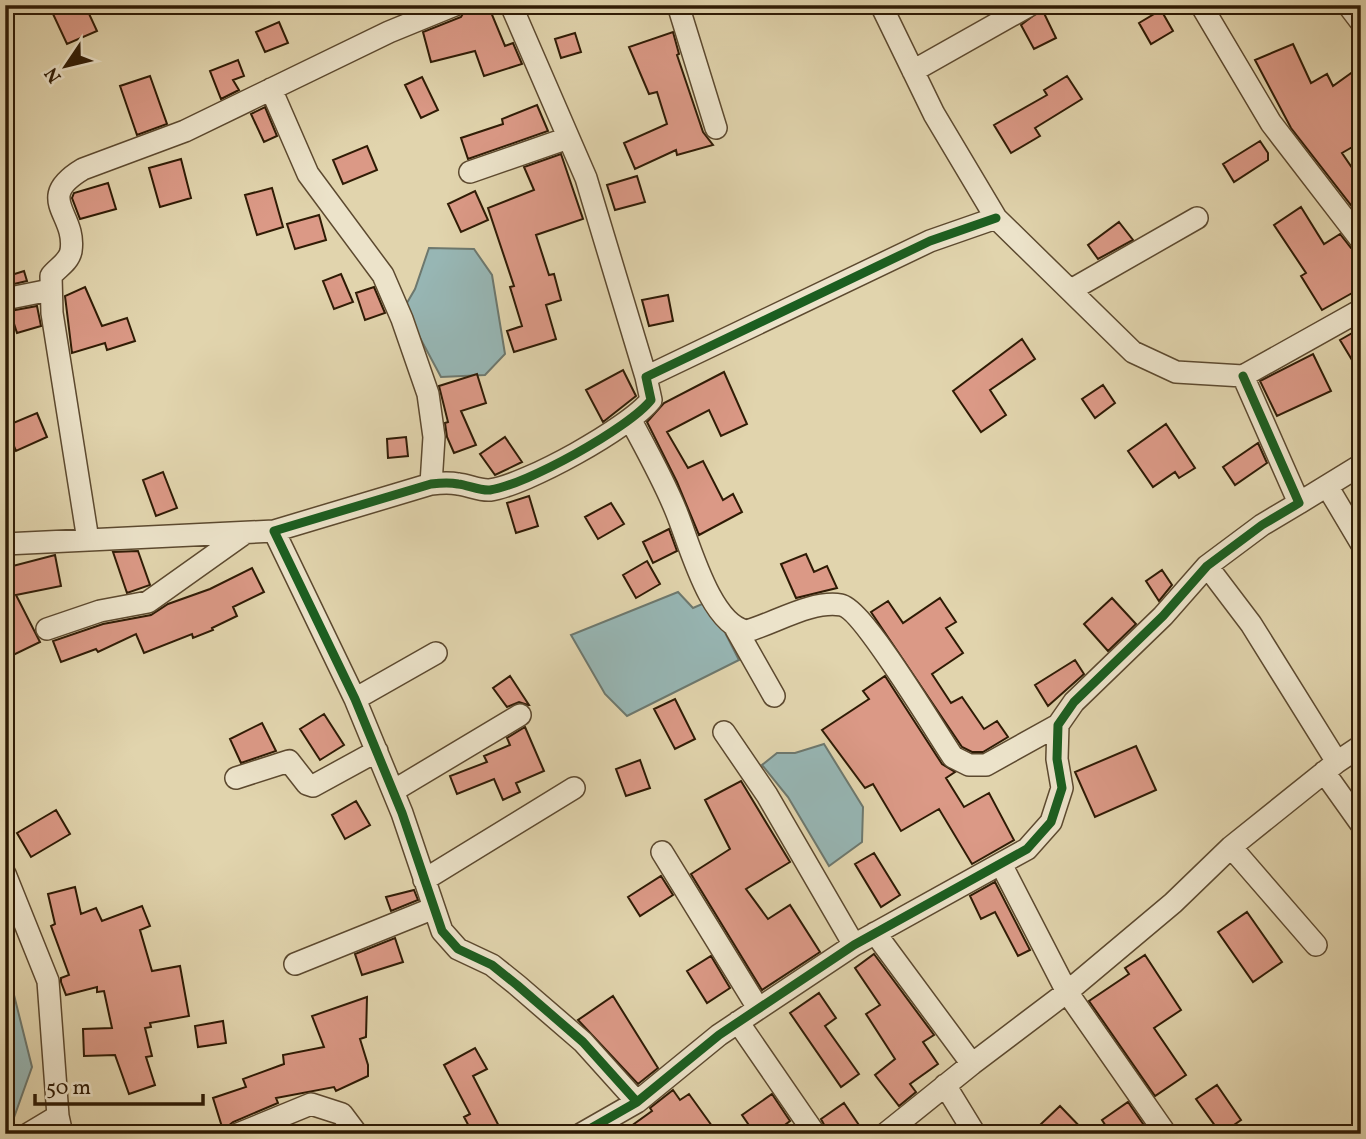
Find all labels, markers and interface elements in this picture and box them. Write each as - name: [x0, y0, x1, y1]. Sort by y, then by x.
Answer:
- north arrow: [32, 32, 102, 102]
- text: N: [39, 61, 68, 88]
- scale bar: [35, 1062, 203, 1106]
- text: 50 m: [46, 1074, 91, 1103]

